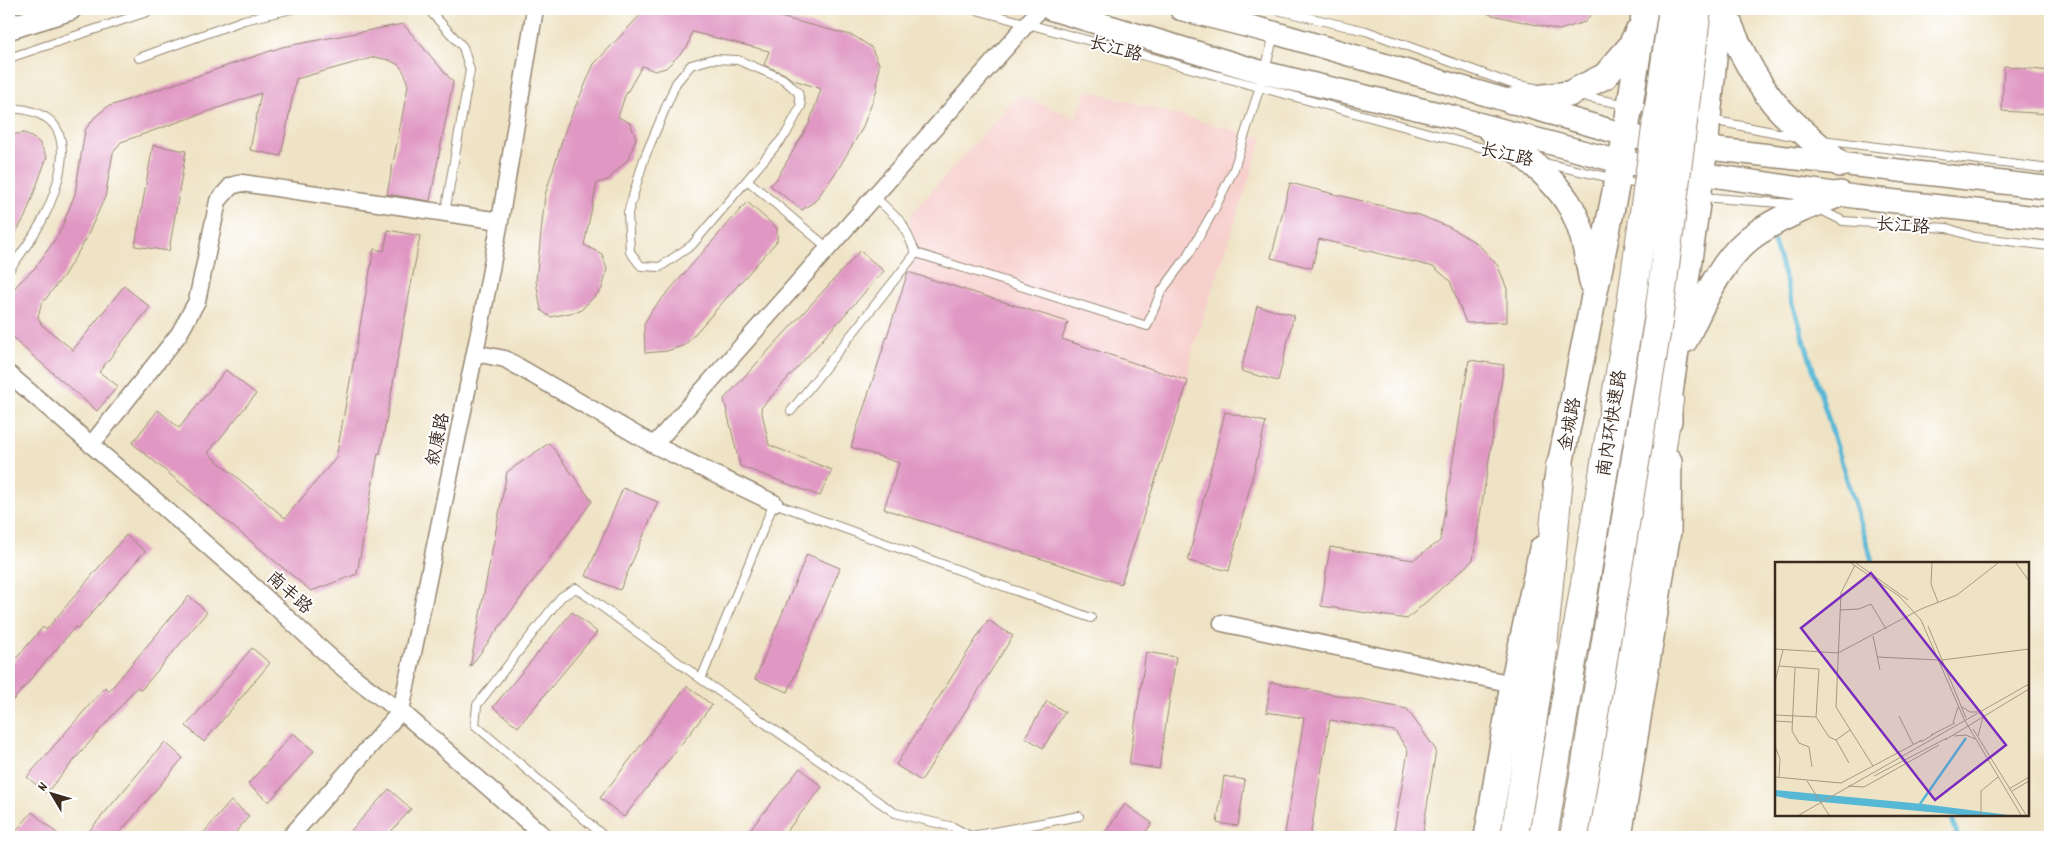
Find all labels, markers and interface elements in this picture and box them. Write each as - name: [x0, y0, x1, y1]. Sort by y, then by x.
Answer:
- street label: 长江路: [1086, 31, 1145, 69]
- street label: 长江路: [1477, 138, 1536, 175]
- street label: 长江路: [1875, 213, 1931, 242]
- street label: 南内环快速路: [1593, 368, 1634, 479]
- street label: 金城路: [1554, 396, 1589, 453]
- street label: 叙康路: [422, 411, 457, 469]
- inset map: [1775, 562, 2029, 816]
- street label: 南丰路: [260, 567, 317, 621]
- north arrow: [28, 768, 78, 818]
- text: N: [33, 778, 53, 796]

